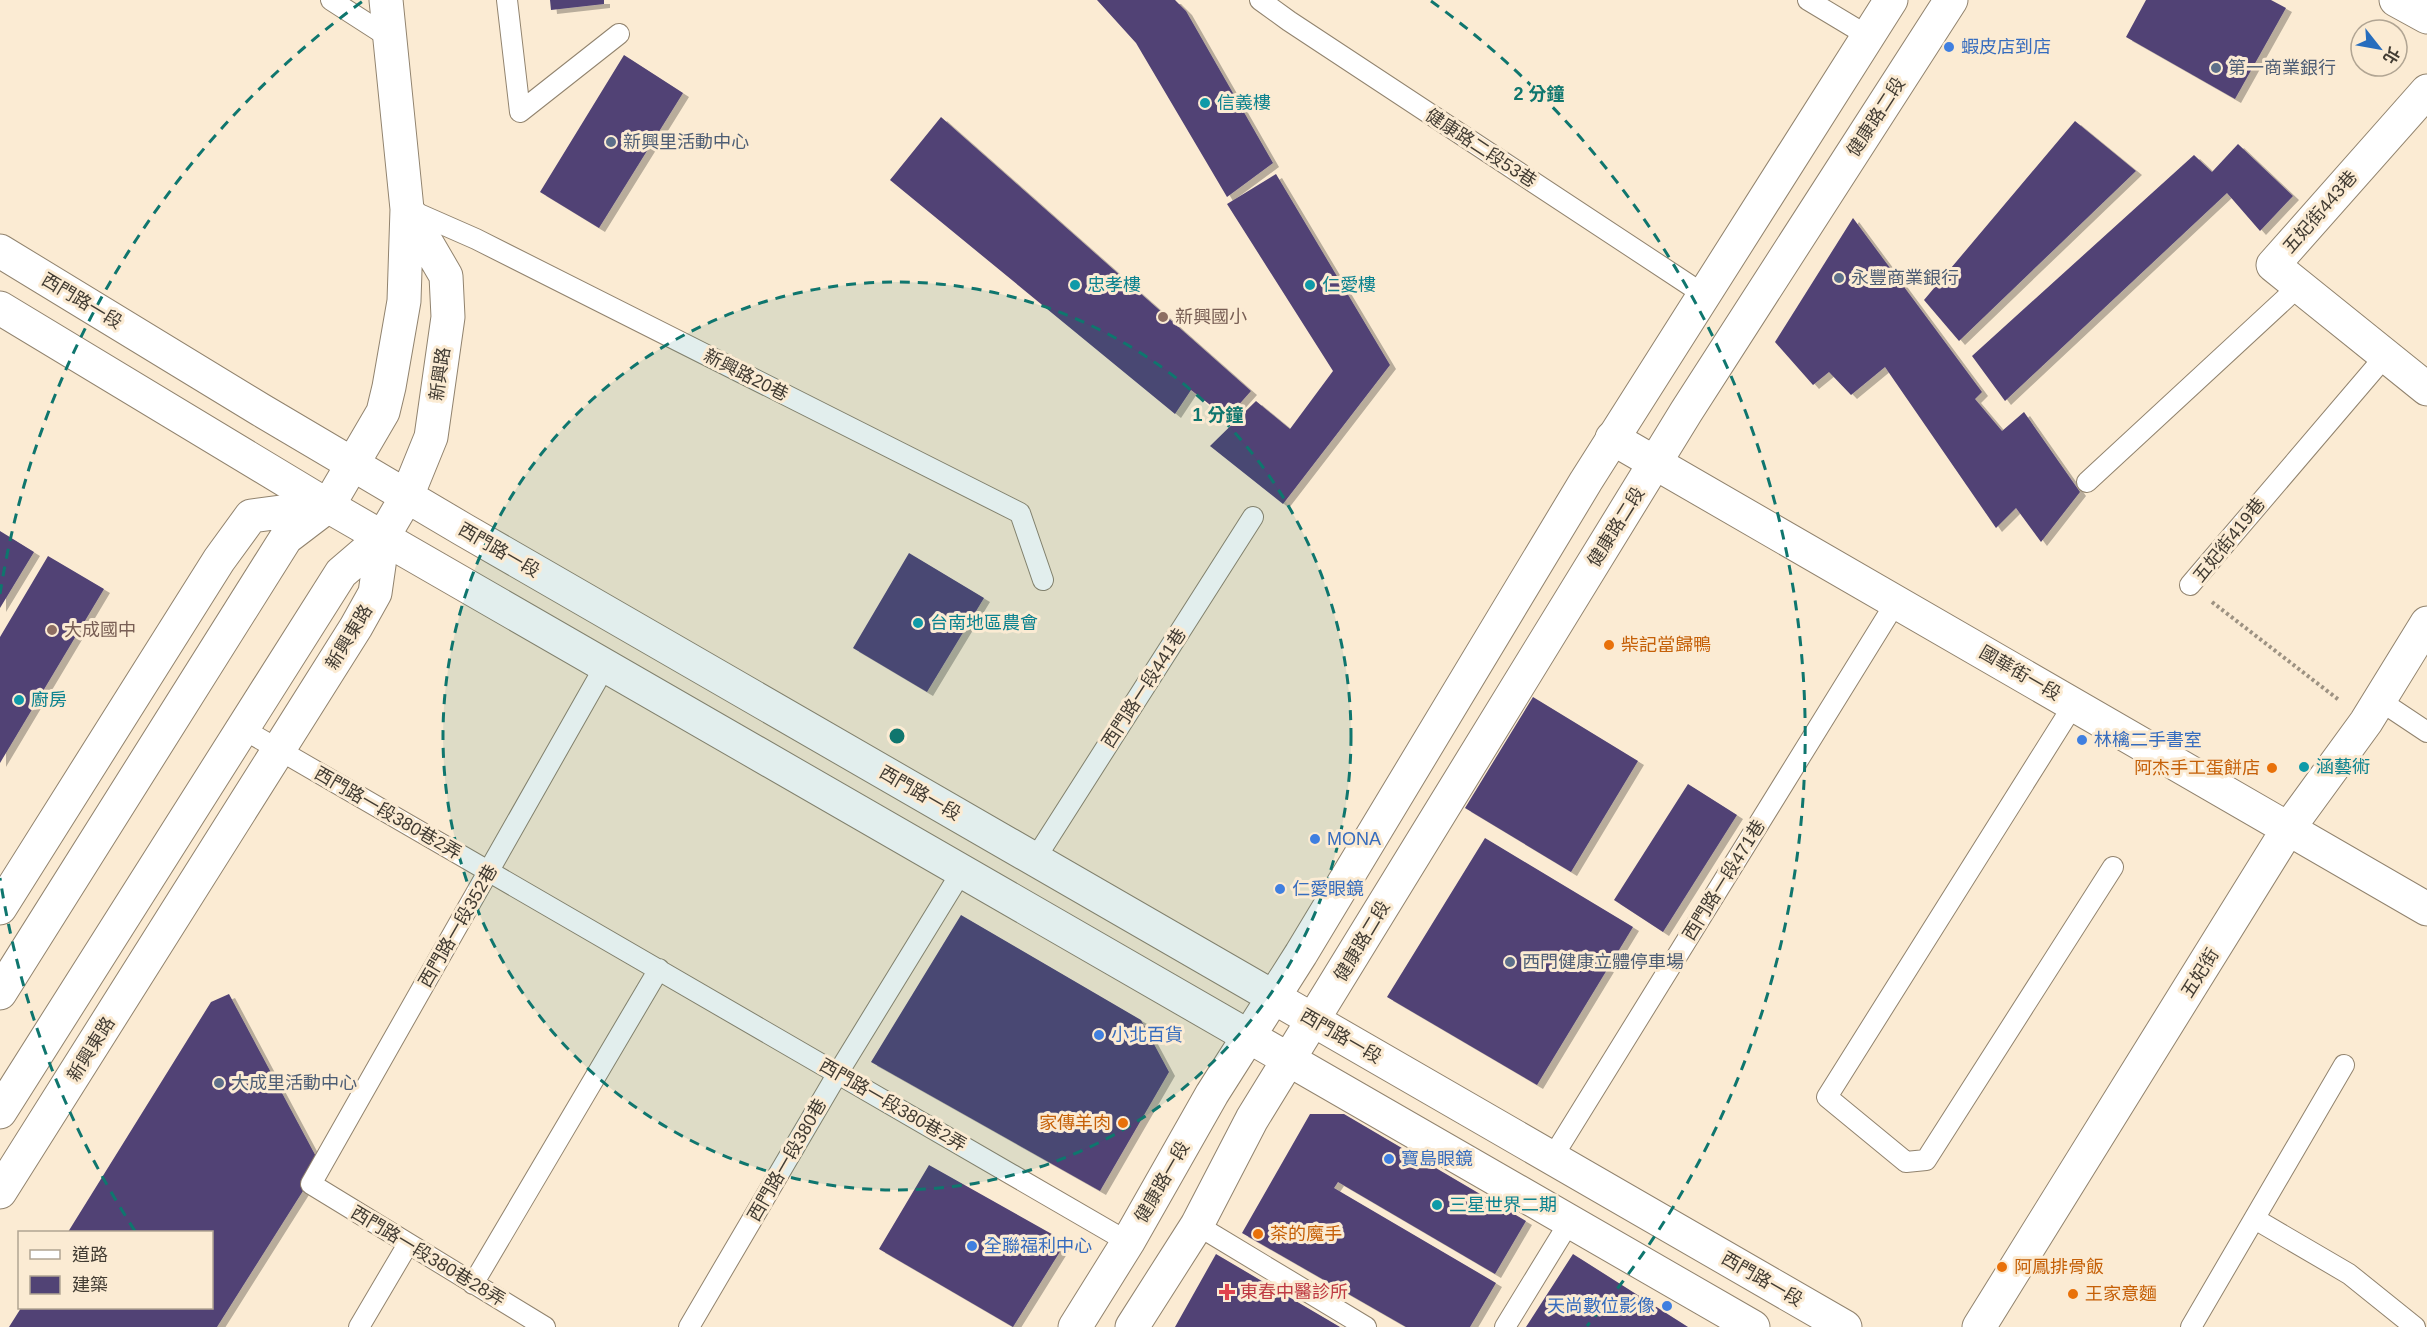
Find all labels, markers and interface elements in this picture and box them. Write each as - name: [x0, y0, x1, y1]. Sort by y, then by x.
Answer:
- north arrow: [2349, 18, 2409, 78]
- place label: 蝦皮店到店: [1961, 37, 2051, 57]
- marker: 蝦皮店到店: [1942, 40, 1956, 54]
- text: 北: [2380, 44, 2403, 67]
- place label: 第一商業銀行: [2228, 58, 2336, 78]
- marker: 第一商業銀行: [2209, 61, 2223, 75]
- street label: 健康路二段: [1843, 74, 1909, 160]
- text: 2 分鐘: [1513, 84, 1565, 104]
- place label: 信義樓: [1217, 93, 1271, 113]
- marker: 信義樓: [1198, 96, 1212, 110]
- street label: 健康路二段53巷: [1422, 105, 1540, 191]
- place label: 新興里活動中心: [623, 132, 749, 152]
- marker: 新興里活動中心: [604, 135, 618, 149]
- street label: 五妃街443巷: [2279, 167, 2361, 257]
- place label: 永豐商業銀行: [1851, 268, 1959, 288]
- street label: 西門路一段: [38, 269, 126, 333]
- marker: 永豐商業銀行: [1832, 271, 1846, 285]
- place label: 忠孝樓: [1087, 275, 1141, 295]
- place label: 仁愛樓: [1322, 275, 1376, 295]
- marker: 忠孝樓: [1068, 278, 1082, 292]
- marker: 仁愛樓: [1303, 278, 1317, 292]
- place label: 新興國小: [1175, 307, 1247, 327]
- marker: 新興國小: [1156, 310, 1170, 324]
- street label: 新興路20巷: [700, 345, 792, 405]
- street label: 新興路: [426, 346, 454, 402]
- text: 1 分鐘: [1192, 405, 1244, 425]
- street label: 健康路二段: [1584, 484, 1648, 570]
- street label: 五妃街419巷: [2189, 494, 2269, 586]
- street label: 西門路一段: [455, 519, 543, 581]
- street label: 新興東路: [322, 601, 376, 673]
- place label: 台南地區農會: [930, 613, 1038, 633]
- marker: 台南地區農會: [911, 616, 925, 630]
- place label: 大成國中: [64, 620, 136, 640]
- marker: 大成國中: [45, 623, 59, 637]
- street label: 西門路一段441巷: [1098, 625, 1190, 751]
- place label: 柴記當歸鴨: [1621, 635, 1711, 655]
- marker: 柴記當歸鴨: [1602, 638, 1616, 652]
- street label: 國華街一段: [1976, 642, 2064, 704]
- place label: 廚房: [31, 690, 67, 710]
- marker: 廚房: [12, 693, 26, 707]
- centre of rings: [887, 726, 907, 746]
- place label: 林檎二手書室: [2094, 730, 2202, 750]
- marker: 林檎二手書室: [2075, 733, 2089, 747]
- place label: 涵藝術: [2316, 757, 2370, 777]
- place label: 阿杰手工蛋餅店: [2134, 758, 2260, 778]
- marker: 涵藝術: [2297, 760, 2311, 774]
- marker: 阿杰手工蛋餅店: [2265, 761, 2279, 775]
- street label: 西門路一段: [876, 762, 964, 824]
- street label: 西門路一段380巷2弄: [311, 763, 465, 863]
- street label: 西門路一段471巷: [1679, 816, 1769, 944]
- place label: MONA: [1327, 829, 1381, 849]
- marker: MONA: [1308, 832, 1322, 846]
- street label: 西門路一段352巷: [415, 861, 501, 991]
- place label: 仁愛眼鏡: [1292, 879, 1364, 899]
- marker: 仁愛眼鏡: [1273, 882, 1287, 896]
- street label: 健康路二段: [1330, 897, 1394, 985]
- street label: 五妃街: [2177, 945, 2223, 1001]
- place label: 西門健康立體停車場: [1522, 952, 1684, 972]
- marker: 西門健康立體停車場: [1503, 955, 1517, 969]
- street label: 西門路一段: [1297, 1005, 1385, 1067]
- street label: 新興東路: [63, 1013, 119, 1085]
- place label: 小北百貨: [1111, 1025, 1183, 1045]
- marker: 小北百貨: [1092, 1028, 1106, 1042]
- street label: 西門路一段380巷2弄: [816, 1055, 970, 1155]
- place label: 大成里活動中心: [231, 1073, 357, 1093]
- marker: 大成里活動中心: [212, 1076, 226, 1090]
- street label: 西門路一段380巷: [744, 1095, 830, 1225]
- place label: 家傳羊肉: [1039, 1113, 1111, 1133]
- marker: 家傳羊肉: [1116, 1116, 1130, 1130]
- street label: 健康路一段: [1131, 1138, 1193, 1226]
- place label: 寶島眼鏡: [1401, 1149, 1473, 1169]
- marker: 寶島眼鏡: [1382, 1152, 1396, 1166]
- place label: 三星世界二期: [1449, 1195, 1557, 1215]
- marker: 三星世界二期: [1430, 1198, 1444, 1212]
- street label: 西門路一段380巷28弄: [347, 1202, 509, 1310]
- place label: 茶的魔手: [1270, 1224, 1342, 1244]
- marker: 茶的魔手: [1251, 1227, 1265, 1241]
- legend: [18, 1231, 213, 1309]
- place label: 全聯福利中心: [984, 1236, 1092, 1256]
- marker: 全聯福利中心: [965, 1239, 979, 1253]
- text: 道路: [72, 1245, 108, 1265]
- street label: 西門路一段: [1718, 1248, 1806, 1310]
- place label: 阿鳳排骨飯: [2014, 1257, 2104, 1277]
- marker: 阿鳳排骨飯: [1995, 1260, 2009, 1274]
- text: 建築: [72, 1275, 108, 1295]
- place label: 東春中醫診所: [1240, 1282, 1348, 1302]
- marker: 東春中醫診所: [1218, 1283, 1236, 1301]
- place label: 王家意麵: [2085, 1284, 2157, 1304]
- marker: 王家意麵: [2066, 1287, 2080, 1301]
- place label: 天尚數位影像: [1547, 1296, 1655, 1316]
- marker: 天尚數位影像: [1660, 1299, 1674, 1313]

